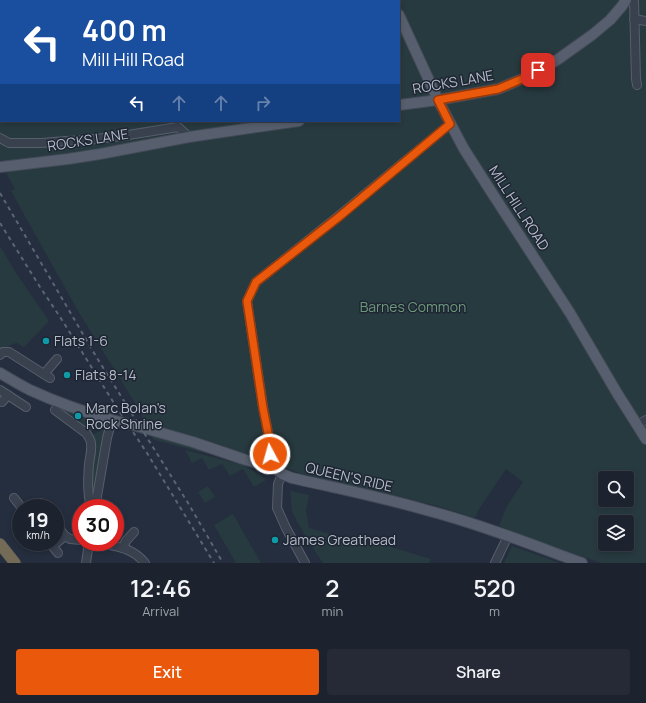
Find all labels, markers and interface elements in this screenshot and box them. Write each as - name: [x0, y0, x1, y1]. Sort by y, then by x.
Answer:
- text: 400 m: [82, 11, 167, 49]
- icon: left: [16, 16, 68, 68]
- text: Mill Hill Road: [82, 47, 185, 71]
- pin: [521, 53, 555, 87]
- icon: arrive: [527, 59, 549, 81]
- street label: ROCKS LANE: [411, 65, 495, 98]
- icon: left: [126, 92, 148, 114]
- icon: ahead: [168, 92, 190, 114]
- icon: ahead: [210, 92, 232, 114]
- icon: right: [252, 92, 274, 114]
- street label: ROCKS LANE: [46, 124, 130, 155]
- street label: MILL HILL ROAD: [485, 162, 554, 254]
- park label: Barnes Common: [360, 297, 466, 316]
- place label: Flats 1-6: [54, 331, 108, 350]
- marker: Flats 1-6: [41, 336, 51, 346]
- place label: Flats 8-14: [75, 365, 137, 384]
- marker: Flats 8-14: [62, 370, 72, 380]
- place label: Marc Bolan's Rock Shrine: [86, 398, 166, 433]
- marker: Marc Bolan's Rock Shrine: [73, 411, 83, 421]
- position arrow: [249, 433, 291, 475]
- street label: QUEEN'S RIDE: [304, 457, 395, 496]
- map controls: [598, 471, 634, 551]
- button: search: [598, 471, 634, 507]
- speed limit sign: 30: [72, 499, 124, 551]
- text: 19: [27, 506, 49, 533]
- button: layers: [598, 515, 634, 551]
- text: km/h: [26, 528, 50, 542]
- place label: James Greathead: [283, 530, 396, 549]
- marker: James Greathead: [270, 535, 280, 545]
- text: 12:46: [130, 571, 191, 604]
- text: 2: [325, 571, 339, 604]
- text: 520: [473, 571, 516, 604]
- text: Arrival: [142, 602, 179, 620]
- text: min: [321, 602, 343, 620]
- text: m: [489, 602, 500, 620]
- button: Exit: [16, 649, 319, 695]
- button: Share: [327, 649, 630, 695]

